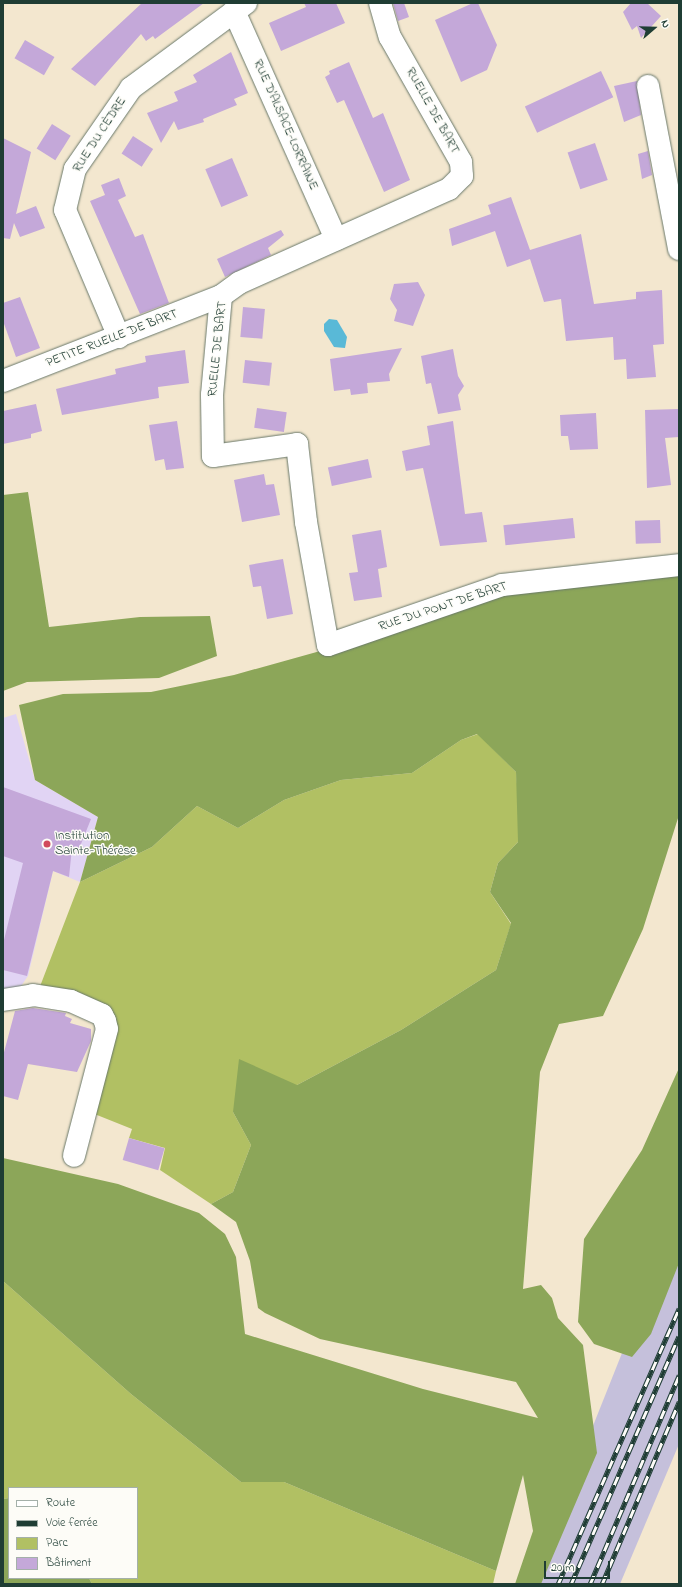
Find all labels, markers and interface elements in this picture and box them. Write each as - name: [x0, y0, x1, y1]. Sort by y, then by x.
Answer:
- north arrow: [634, 8, 674, 48]
- text: N: [656, 18, 674, 30]
- street label: RUE D'ALSACE-LORRAINE: [249, 57, 321, 193]
- street label: RUELLE DE BART: [402, 65, 462, 157]
- street label: RUE DU CÈDRE: [70, 95, 130, 175]
- street label: RUELLE DE BART: [205, 300, 231, 398]
- street label: PETITE RUELLE DE BART: [44, 307, 180, 371]
- street label: RUE DU PONT DE BART: [377, 579, 509, 635]
- place label: Institution Sainte-Thérèse: [55, 829, 136, 860]
- marker: Institution Sainte-Thérèse: [42, 839, 52, 849]
- legend: [8, 1487, 138, 1579]
- text: Route: [46, 1494, 75, 1512]
- text: Voie ferrée: [46, 1514, 98, 1532]
- text: Parc: [46, 1534, 68, 1552]
- scale bar: [546, 1553, 612, 1579]
- text: Bâtiment: [46, 1554, 91, 1572]
- text: 20 m: [551, 1559, 574, 1577]

